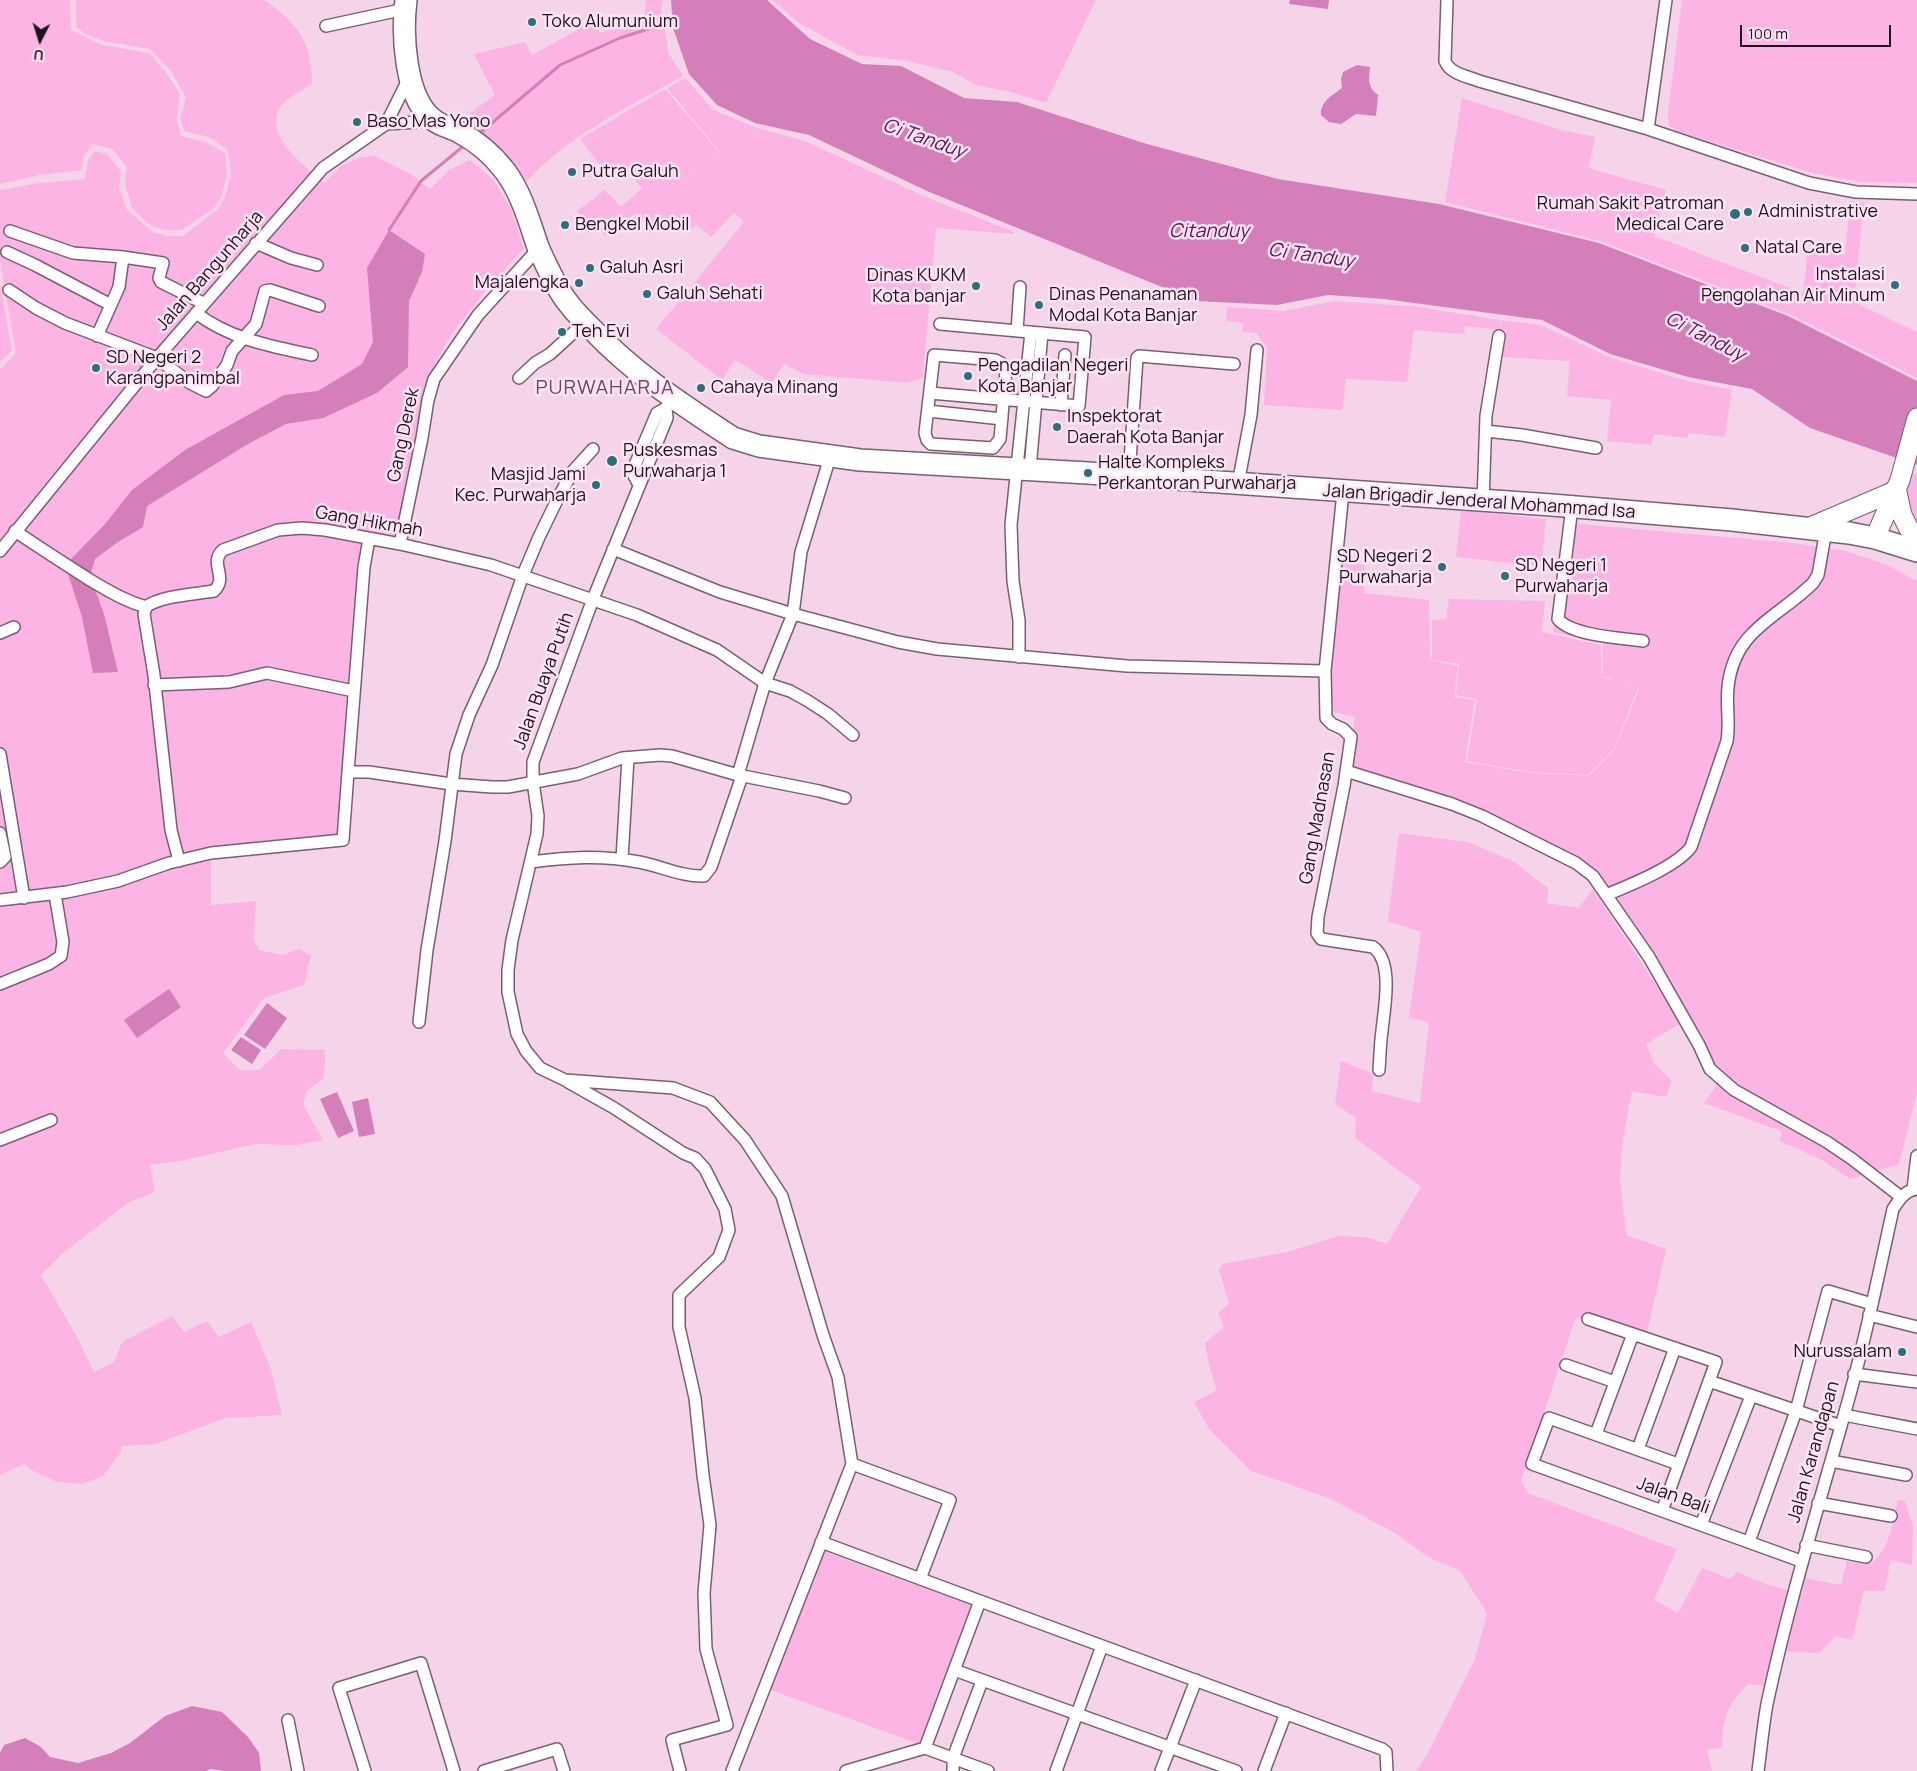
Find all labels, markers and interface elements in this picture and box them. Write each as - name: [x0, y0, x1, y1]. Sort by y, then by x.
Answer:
- place label: Toko Alumunium: [542, 11, 678, 33]
- north arrow: [15, 15, 65, 65]
- scale bar: [1742, 15, 1893, 47]
- marker: Toko Alumunium: [526, 16, 538, 28]
- text: 100 m: [1748, 23, 1788, 44]
- text: U: [33, 46, 45, 65]
- place label: Baso Mas Yono: [367, 111, 490, 133]
- water label: Ci Tanduy: [880, 114, 968, 164]
- marker: Baso Mas Yono: [351, 116, 363, 128]
- place label: Putra Galuh: [582, 161, 679, 183]
- marker: Putra Galuh: [566, 166, 578, 178]
- place label: Rumah Sakit Patroman Medical Care: [1537, 193, 1724, 235]
- place label: Administrative: [1758, 201, 1878, 223]
- street label: Jalan Bangunharja: [152, 206, 268, 336]
- marker: Administrative: [1742, 206, 1754, 218]
- marker: Rumah Sakit Patroman Medical Care: [1728, 207, 1742, 221]
- place label: Bengkel Mobil: [575, 214, 690, 236]
- marker: Bengkel Mobil: [559, 219, 571, 231]
- water label: Citanduy: [1169, 221, 1249, 243]
- place label: Natal Care: [1755, 237, 1842, 259]
- water label: Ci Tanduy: [1267, 239, 1355, 273]
- marker: Natal Care: [1739, 242, 1751, 254]
- place label: Galuh Asri: [600, 257, 683, 279]
- marker: Galuh Asri: [584, 262, 596, 274]
- place label: Instalasi Pengolahan Air Minum: [1701, 264, 1885, 306]
- place label: Dinas KUKM Kota banjar: [867, 265, 966, 308]
- place label: Majalengka: [475, 272, 569, 294]
- marker: Majalengka: [573, 277, 585, 289]
- marker: Instalasi Pengolahan Air Minum: [1889, 279, 1901, 291]
- marker: Dinas KUKM Kota banjar: [970, 280, 982, 292]
- place label: Galuh Sehati: [657, 283, 763, 305]
- place label: Dinas Penanaman Modal Kota Banjar: [1049, 284, 1197, 326]
- marker: Galuh Sehati: [641, 288, 653, 300]
- marker: Dinas Penanaman Modal Kota Banjar: [1033, 299, 1045, 311]
- water label: Ci Tanduy: [1661, 307, 1749, 367]
- place label: Teh Evi: [572, 321, 630, 343]
- marker: Teh Evi: [556, 326, 568, 338]
- place label: SD Negeri 2 Karangpanimbal: [106, 347, 240, 389]
- place label: Pengadilan Negeri Kota Banjar: [978, 355, 1128, 398]
- marker: SD Negeri 2 Karangpanimbal: [90, 362, 102, 374]
- marker: Pengadilan Negeri Kota Banjar: [962, 370, 974, 382]
- district label: PURWAHARJA: [534, 376, 676, 400]
- place label: Cahaya Minang: [711, 377, 838, 399]
- marker: Cahaya Minang: [695, 382, 707, 394]
- street label: Gang Derek: [383, 386, 425, 484]
- place label: Inspektorat Daerah Kota Banjar: [1067, 406, 1224, 448]
- marker: Inspektorat Daerah Kota Banjar: [1051, 421, 1063, 433]
- place label: Puskesmas Purwaharja 1: [623, 440, 727, 482]
- place label: Halte Kompleks Perkantoran Purwaharja: [1098, 452, 1296, 494]
- marker: Puskesmas Purwaharja 1: [605, 454, 619, 468]
- place label: Masjid Jami Kec. Purwaharja: [455, 464, 586, 506]
- marker: Halte Kompleks Perkantoran Purwaharja: [1082, 467, 1094, 479]
- marker: Masjid Jami Kec. Purwaharja: [590, 479, 602, 491]
- street label: Jalan Brigadir Jenderal Mohammad Isa: [1322, 480, 1636, 524]
- street label: Gang Hikmah: [313, 502, 425, 542]
- place label: SD Negeri 2 Purwaharja: [1337, 546, 1432, 588]
- place label: SD Negeri 1 Purwaharja: [1515, 555, 1608, 598]
- marker: SD Negeri 2 Purwaharja: [1436, 561, 1448, 573]
- marker: SD Negeri 1 Purwaharja: [1499, 570, 1511, 582]
- street label: Jalan Buaya Putih: [509, 609, 579, 753]
- street label: Gang Madnasan: [1296, 750, 1340, 886]
- place label: Nurussalam: [1793, 1341, 1892, 1363]
- marker: Nurussalam: [1896, 1346, 1908, 1358]
- street label: Jalan Karandapan: [1783, 1379, 1845, 1525]
- street label: Jalan Bali: [1633, 1473, 1713, 1519]

